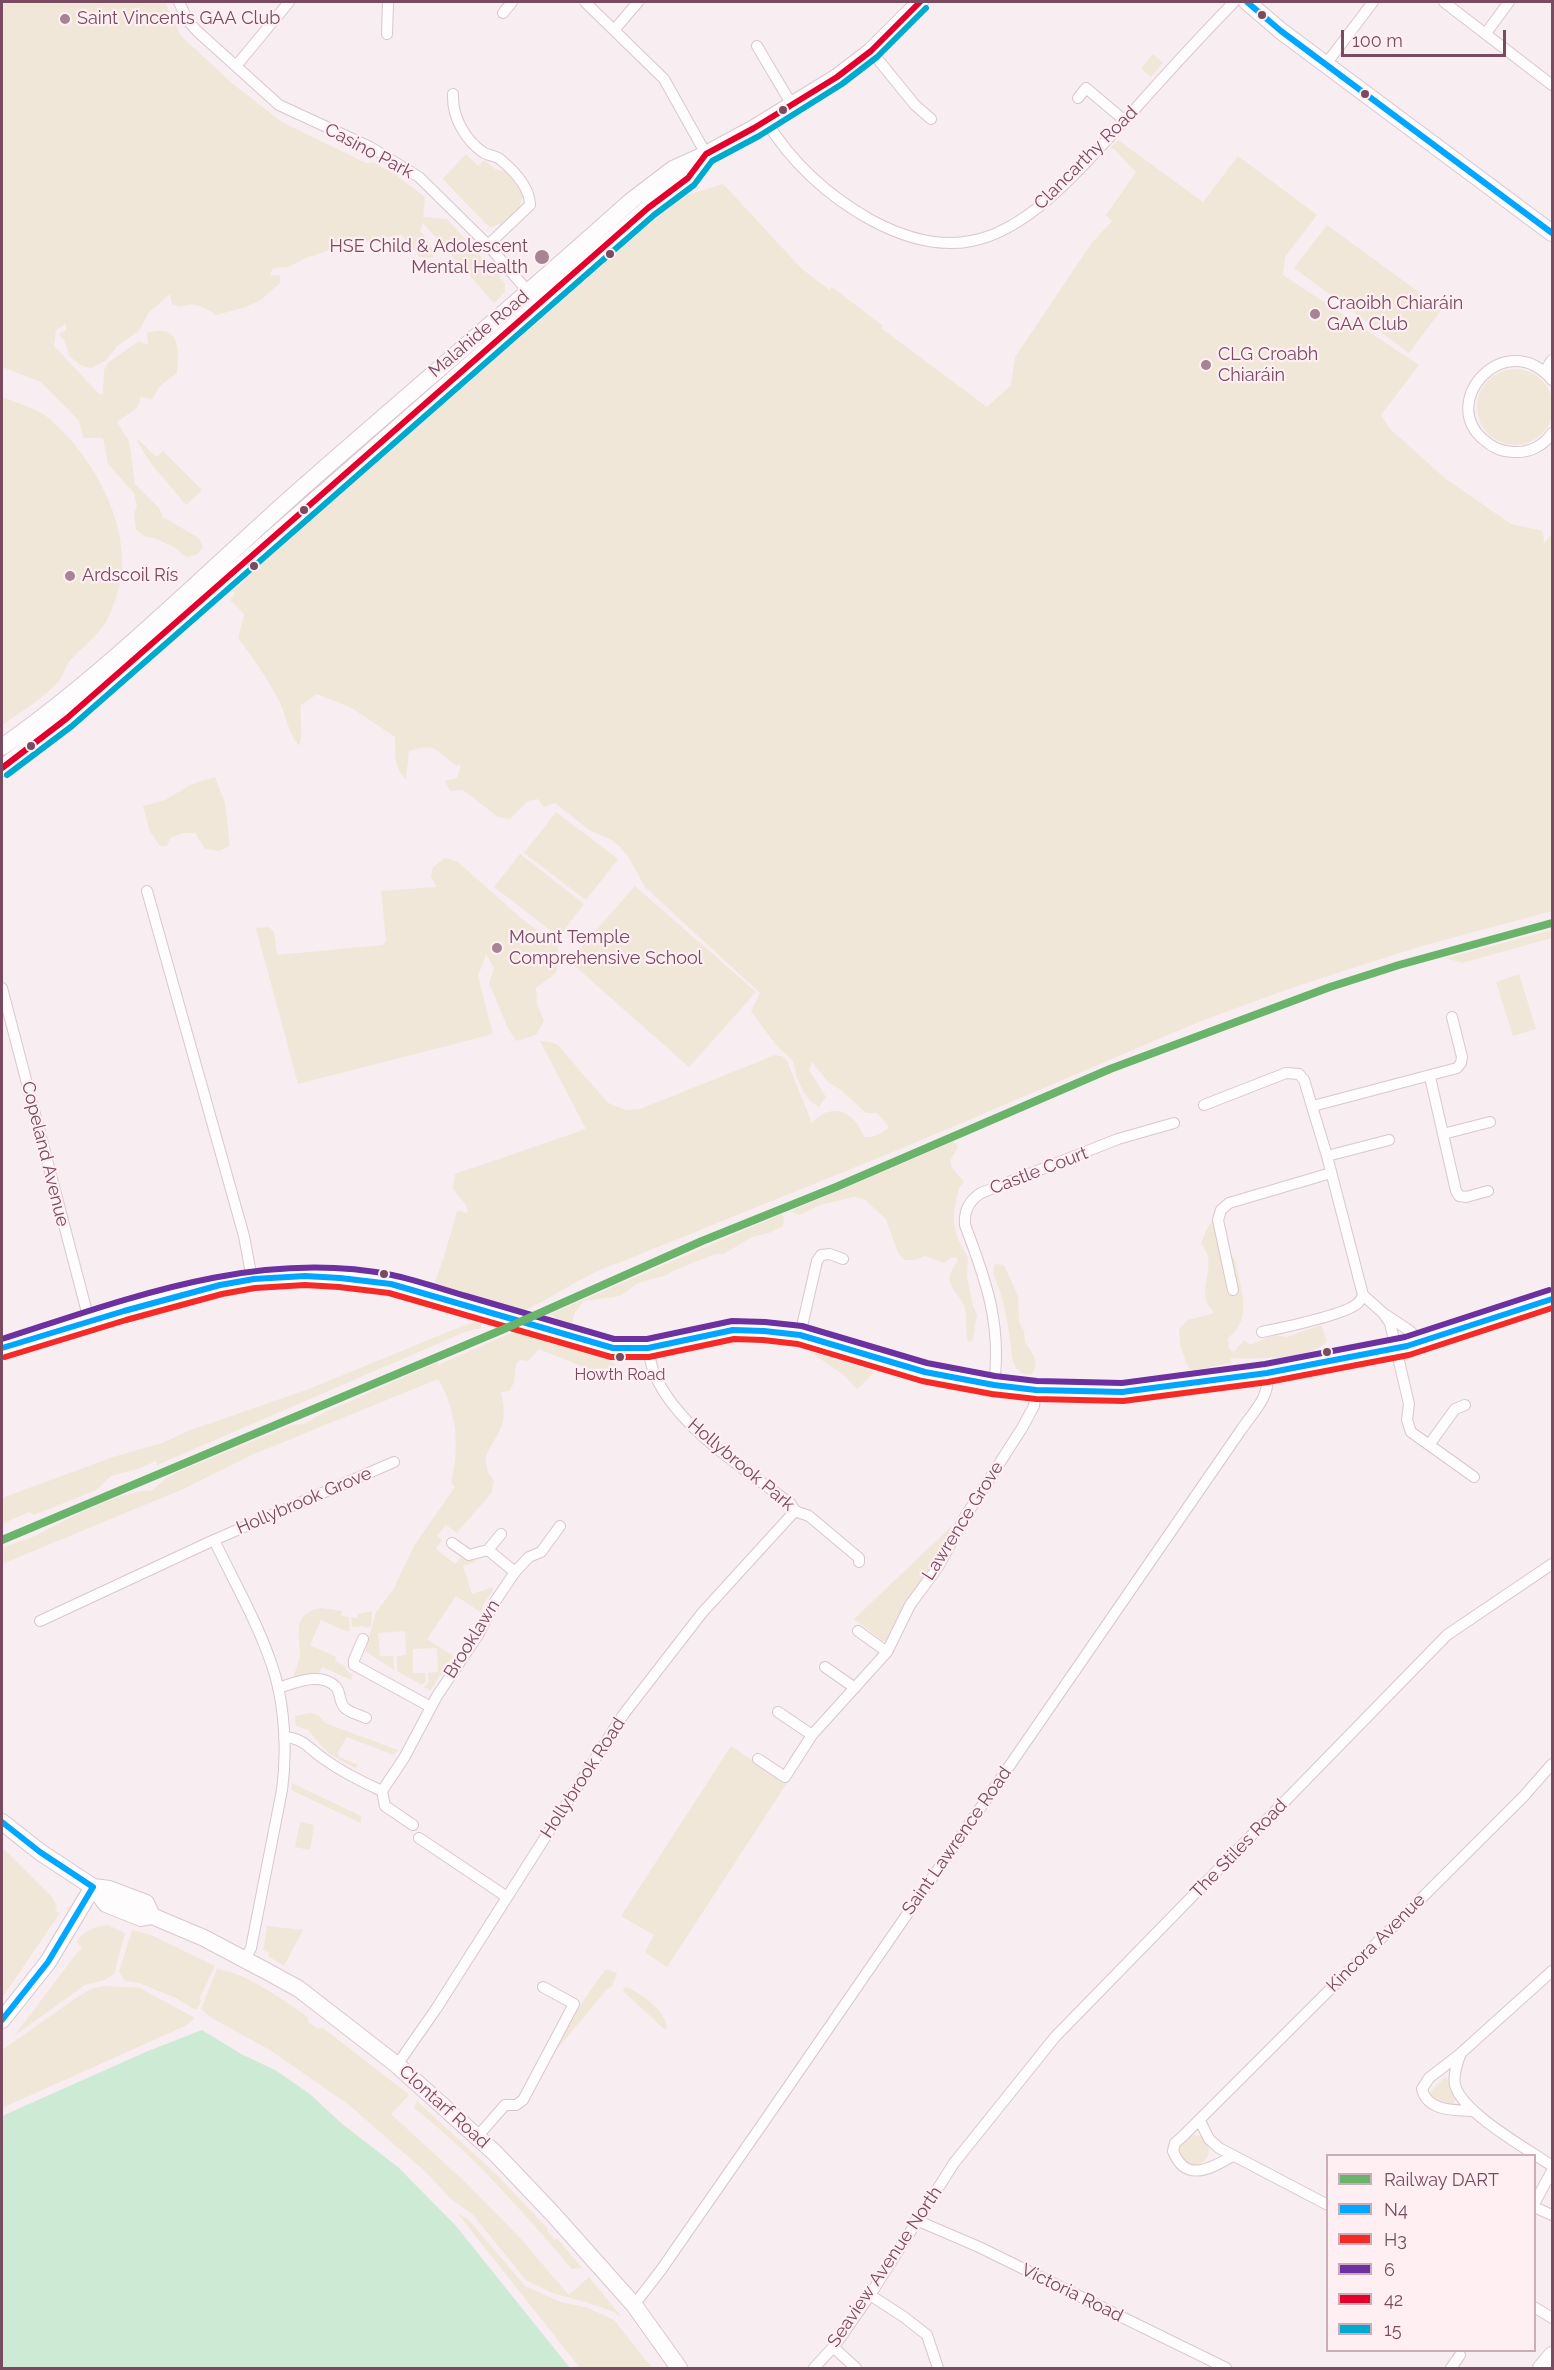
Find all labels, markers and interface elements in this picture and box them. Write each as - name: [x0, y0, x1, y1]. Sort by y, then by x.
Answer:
- place label: Saint Vincents GAA Club: [77, 8, 280, 30]
- unlabelled marker: [1256, 9, 1268, 21]
- marker: Saint Vincents GAA Club: [58, 12, 72, 26]
- scale bar: [1344, 18, 1509, 56]
- text: 100 m: [1352, 30, 1403, 51]
- unlabelled marker: [1359, 88, 1371, 100]
- street label: Clancarthy Road: [1030, 102, 1142, 214]
- unlabelled marker: [777, 104, 789, 116]
- street label: Casino Park: [321, 119, 417, 183]
- place label: HSE Child & Adolescent Mental Health: [329, 236, 528, 278]
- marker: HSE Child & Adolescent Mental Health: [533, 248, 551, 266]
- unlabelled marker: [604, 248, 616, 260]
- street label: Malahide Road: [425, 286, 533, 382]
- place label: Craoibh Chiaráin GAA Club: [1327, 293, 1463, 336]
- marker: Craoibh Chiaráin GAA Club: [1308, 307, 1322, 321]
- place label: CLG Croabh Chiaráin: [1218, 344, 1318, 386]
- marker: CLG Croabh Chiaráin: [1199, 358, 1213, 372]
- unlabelled marker: [298, 504, 310, 516]
- unlabelled marker: [248, 560, 260, 572]
- place label: Ardscoil Rís: [82, 565, 178, 587]
- marker: Ardscoil Rís: [63, 569, 77, 583]
- unlabelled marker: [25, 740, 37, 752]
- place label: Mount Temple Comprehensive School: [509, 927, 703, 970]
- marker: Mount Temple Comprehensive School: [490, 941, 504, 955]
- street label: Copeland Avenue: [17, 1079, 73, 1229]
- street label: Castle Court: [987, 1142, 1091, 1200]
- unlabelled marker: [378, 1268, 390, 1280]
- unlabelled marker: [1321, 1346, 1333, 1358]
- marker: Howth Road: [614, 1351, 626, 1363]
- place label: Howth Road: [574, 1365, 666, 1385]
- street label: Hollybrook Park: [683, 1414, 799, 1516]
- street label: Lawrence Grove: [918, 1458, 1008, 1584]
- street label: Hollybrook Grove: [233, 1463, 375, 1539]
- street label: Brooklawn: [439, 1596, 505, 1682]
- street label: Hollybrook Road: [536, 1714, 630, 1842]
- street label: Saint Lawrence Road: [898, 1763, 1016, 1919]
- street label: The Stiles Road: [1186, 1795, 1292, 1903]
- street label: Kincora Avenue: [1322, 1889, 1430, 1997]
- street label: Clontarf Road: [394, 2061, 494, 2153]
- legend: [1326, 2154, 1536, 2352]
- text: Railway DART: [1384, 2169, 1499, 2190]
- street label: Seaview Avenue North: [823, 2183, 947, 2351]
- text: N4: [1384, 2199, 1408, 2220]
- text: H3: [1384, 2229, 1407, 2250]
- street label: Victoria Road: [1018, 2259, 1126, 2327]
- text: 6: [1384, 2259, 1395, 2280]
- text: 42: [1384, 2289, 1403, 2310]
- text: 15: [1384, 2319, 1402, 2340]

